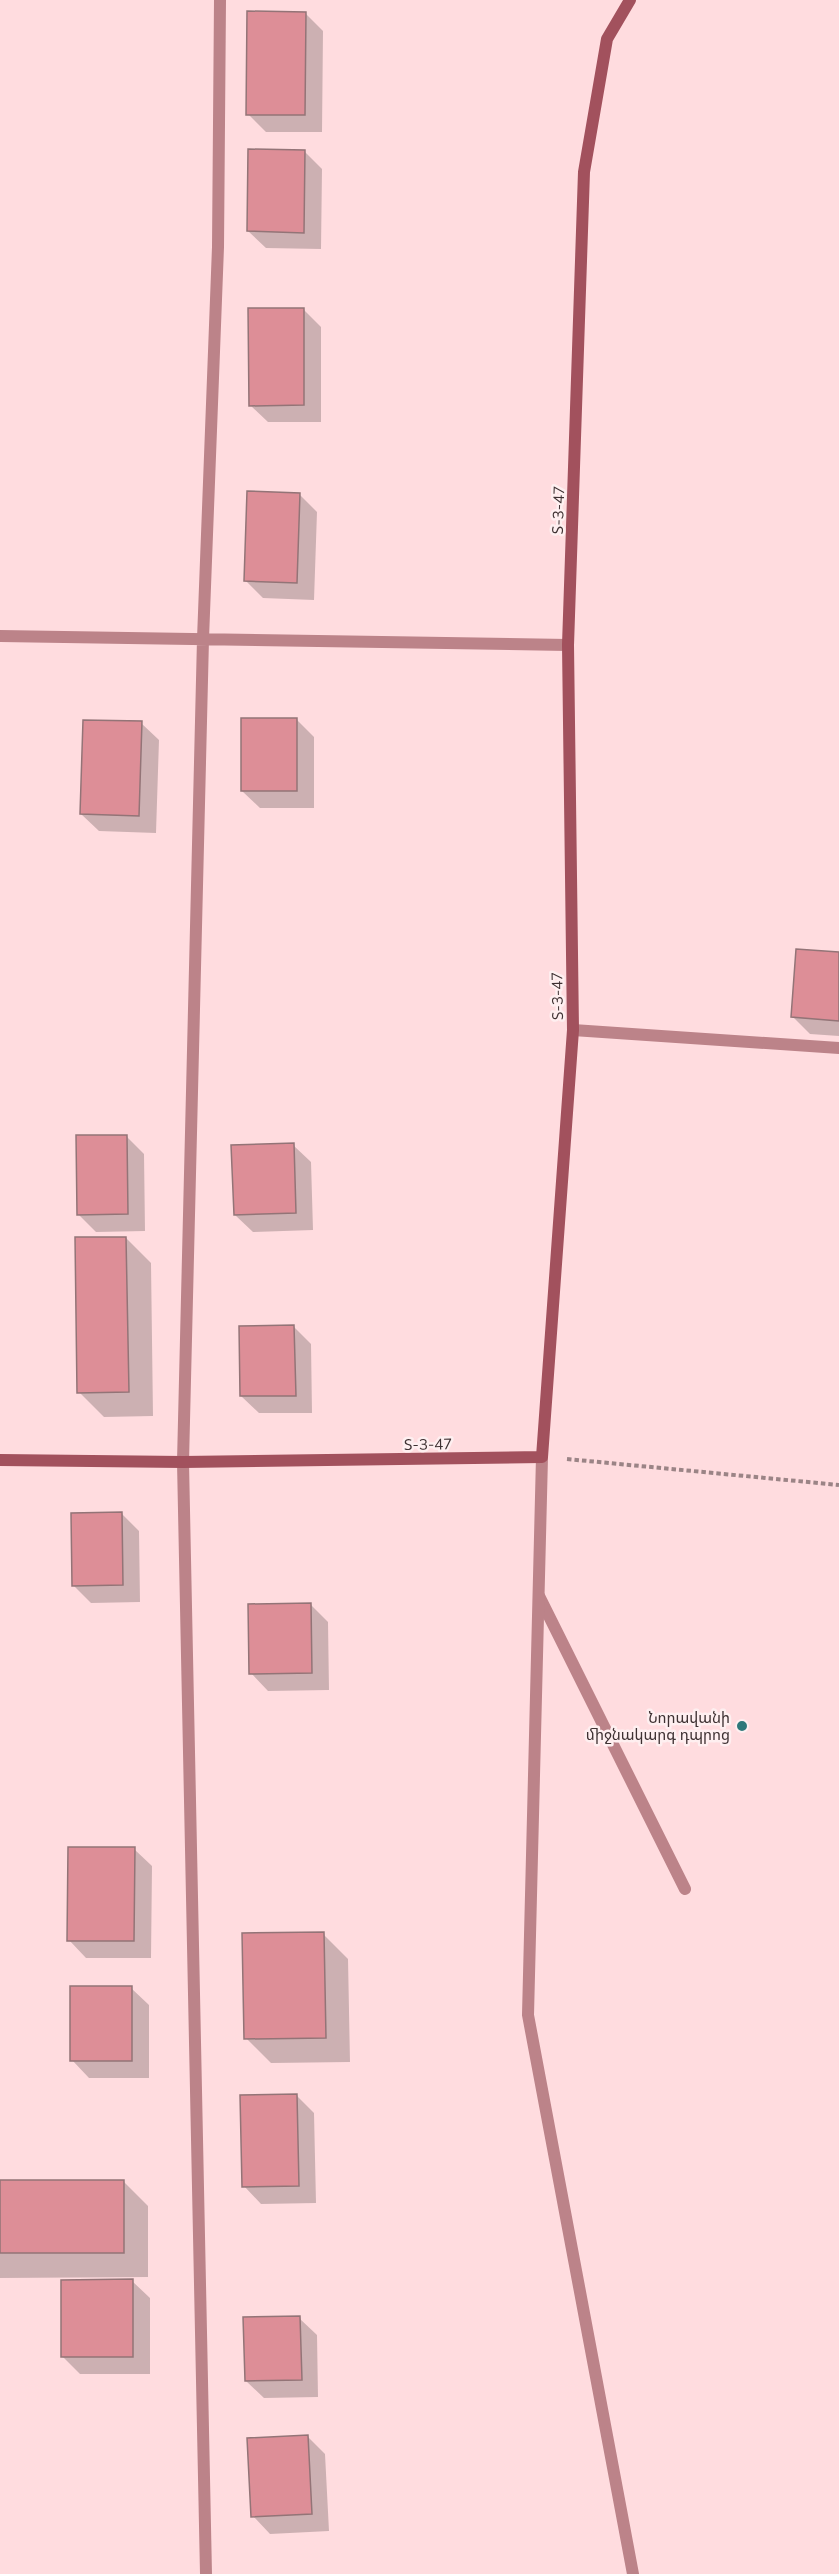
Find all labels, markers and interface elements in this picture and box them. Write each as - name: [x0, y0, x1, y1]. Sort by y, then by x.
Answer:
- street label: Տ-3-47: [548, 485, 568, 535]
- street label: Տ-3-47: [547, 972, 567, 1020]
- street label: Տ-3-47: [404, 1434, 452, 1454]
- place label: Նորավանի միջնակարգ դպրոց: [586, 1708, 730, 1744]
- marker: Նորավանի միջնակարգ դպրոց: [735, 1719, 749, 1733]

